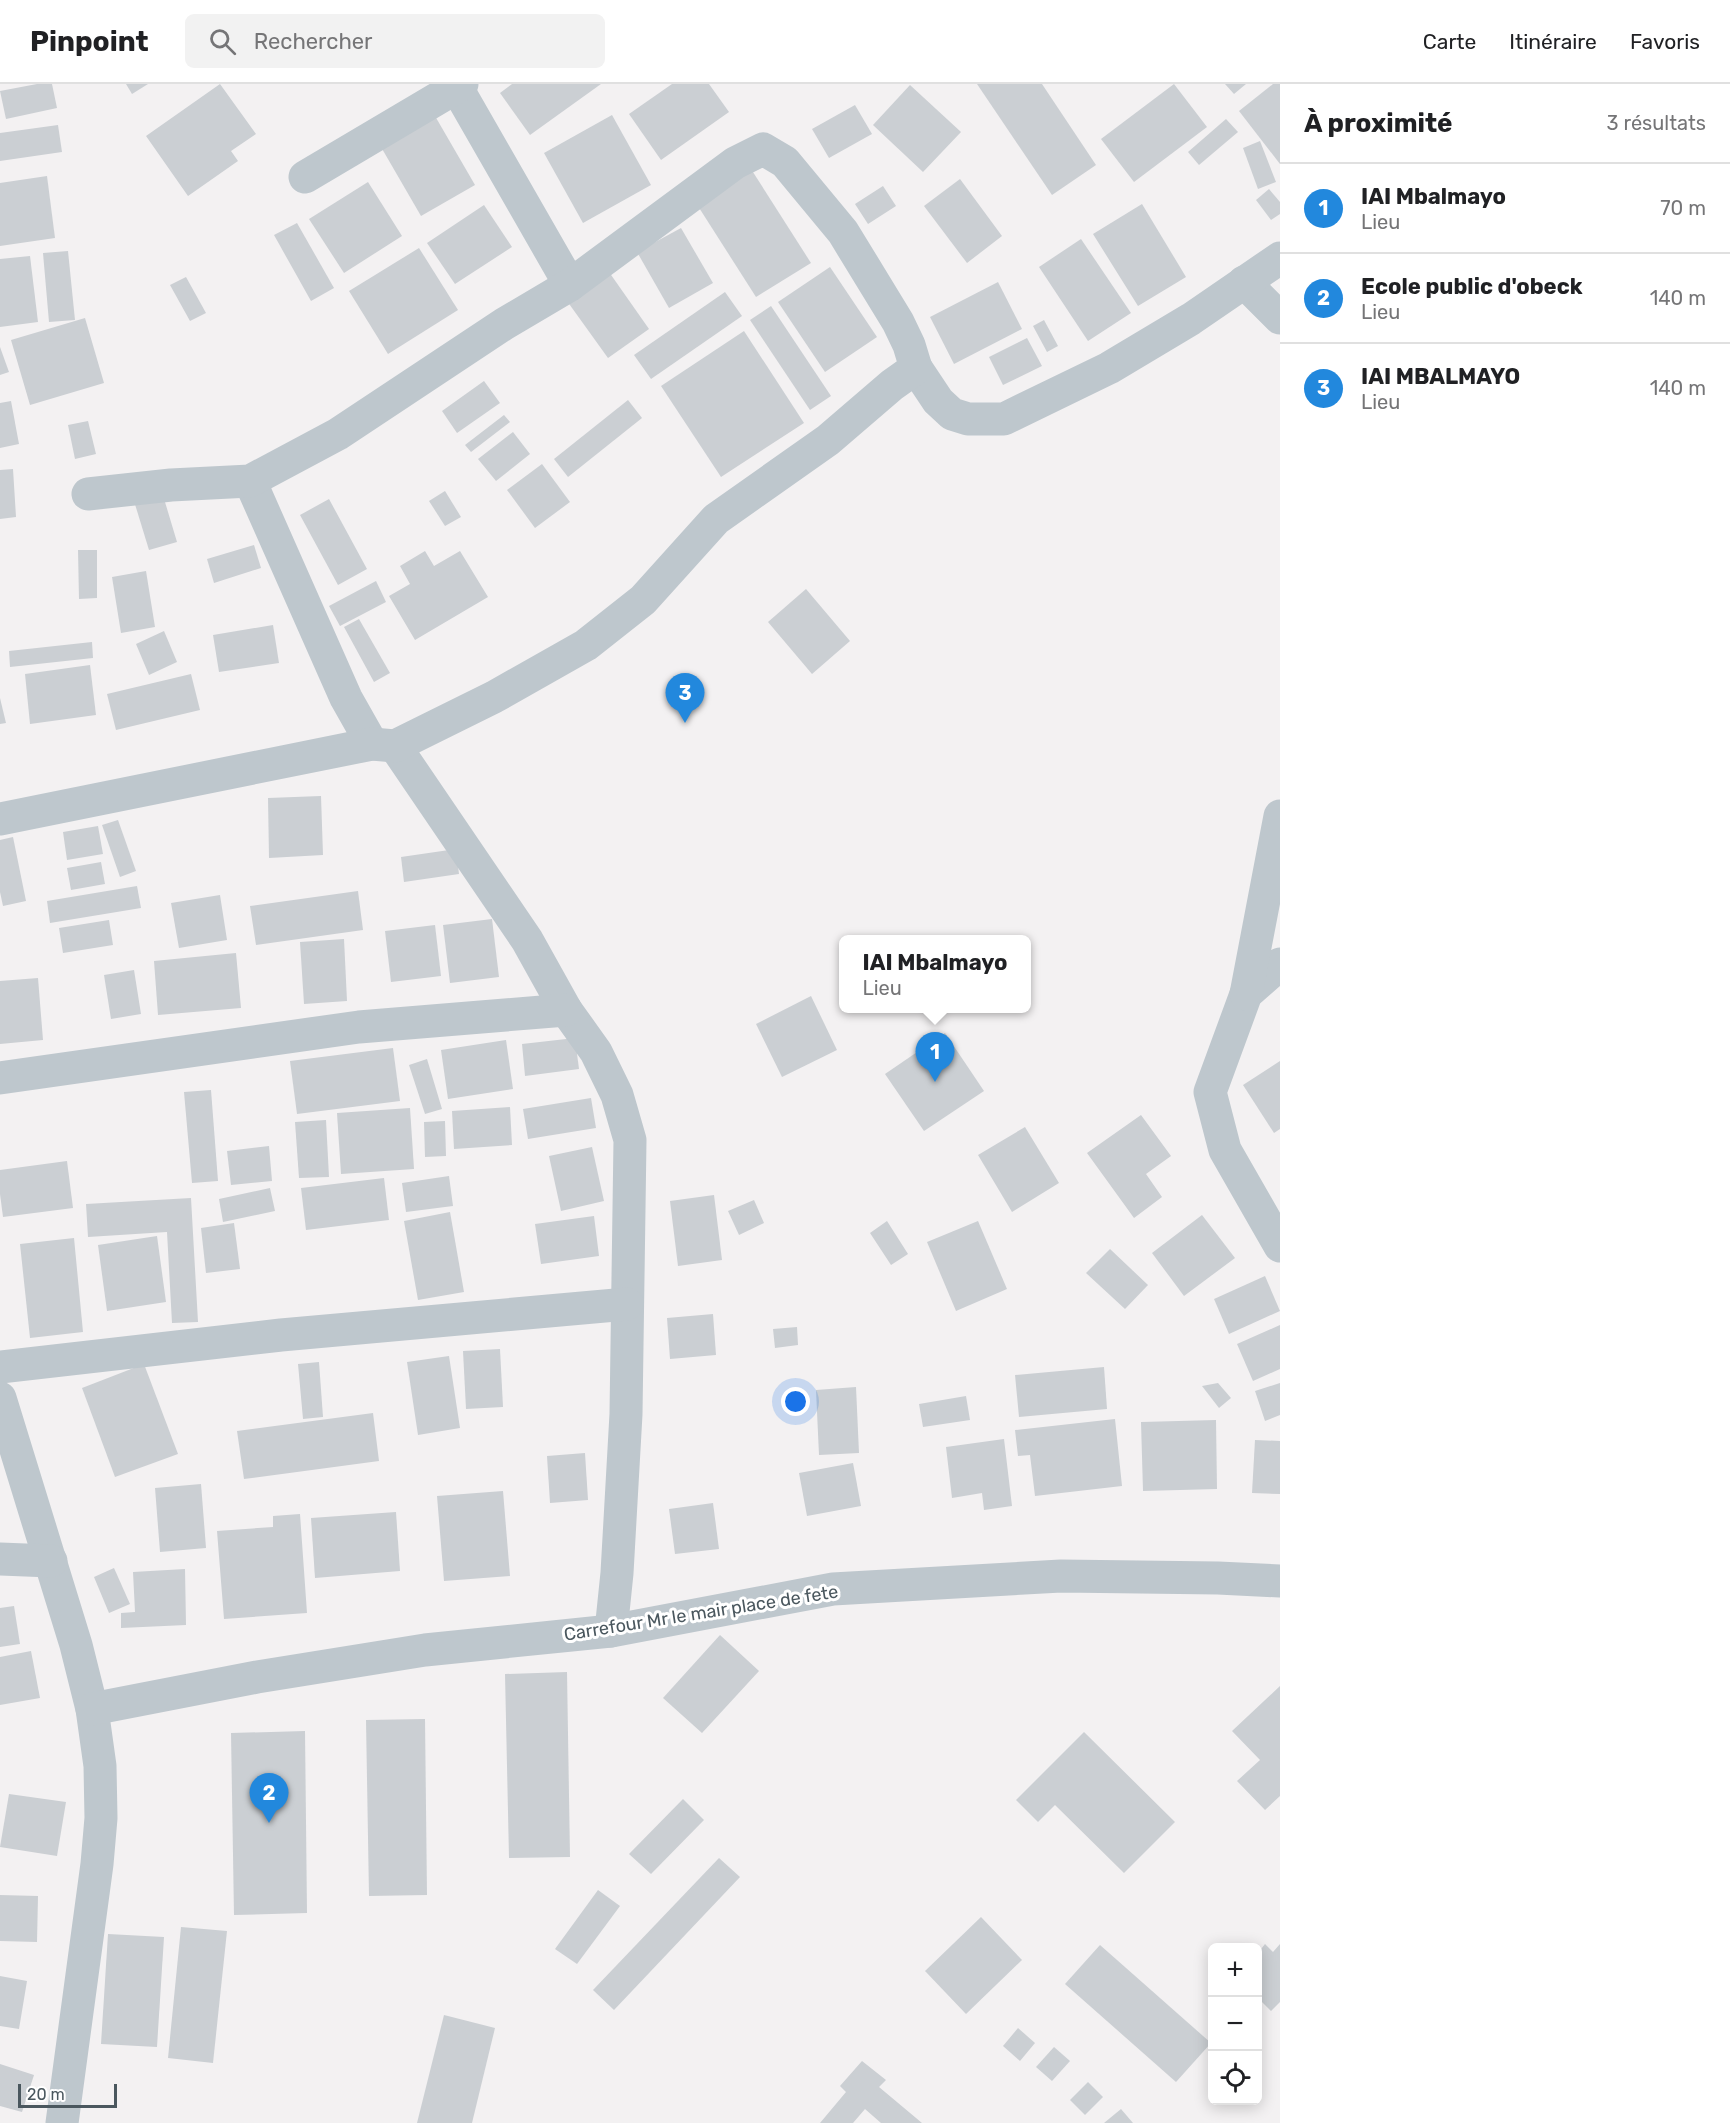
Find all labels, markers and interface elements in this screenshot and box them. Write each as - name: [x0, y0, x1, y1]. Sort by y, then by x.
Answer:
- search box: [185, 14, 605, 68]
- text: Pinpoint: [30, 25, 149, 58]
- icon: search: [206, 25, 239, 58]
- text: Rechercher: [254, 28, 372, 55]
- text: Carte: [1423, 29, 1476, 54]
- text: Itinéraire: [1509, 29, 1597, 54]
- text: Favoris: [1630, 29, 1700, 54]
- text: À proximité: [1304, 108, 1453, 139]
- text: 3 résultats: [1607, 111, 1706, 135]
- text: IAI Mbalmayo: [1361, 183, 1506, 210]
- text: 1: [1319, 196, 1328, 220]
- text: 70 m: [1660, 196, 1706, 220]
- text: Lieu: [1361, 210, 1400, 234]
- text: Ecole public d'obeck: [1361, 273, 1583, 300]
- text: 2: [1317, 286, 1330, 310]
- text: 140 m: [1650, 286, 1706, 310]
- text: Lieu: [1361, 300, 1400, 324]
- text: IAI MBALMAYO: [1361, 363, 1520, 390]
- text: 3: [1317, 376, 1330, 400]
- text: 140 m: [1650, 376, 1706, 400]
- text: Lieu: [1361, 390, 1400, 414]
- pin: 3: [666, 674, 704, 723]
- popup: [839, 935, 1031, 1013]
- text: IAI Mbalmayo: [863, 949, 1007, 976]
- text: Lieu: [863, 976, 902, 1000]
- pin: 1: [916, 1032, 954, 1082]
- your location: [781, 1387, 810, 1416]
- street label: Carrefour Mr le mair place de fete: [562, 1580, 840, 1646]
- pin: 2: [250, 1774, 288, 1823]
- map controls: [1208, 1943, 1262, 2105]
- button: +: [1208, 1943, 1262, 1997]
- button: −: [1208, 1997, 1262, 2051]
- button: locate: [1208, 2051, 1262, 2105]
- scale bar: [18, 2081, 117, 2108]
- text: 20 m: [27, 2085, 65, 2104]

